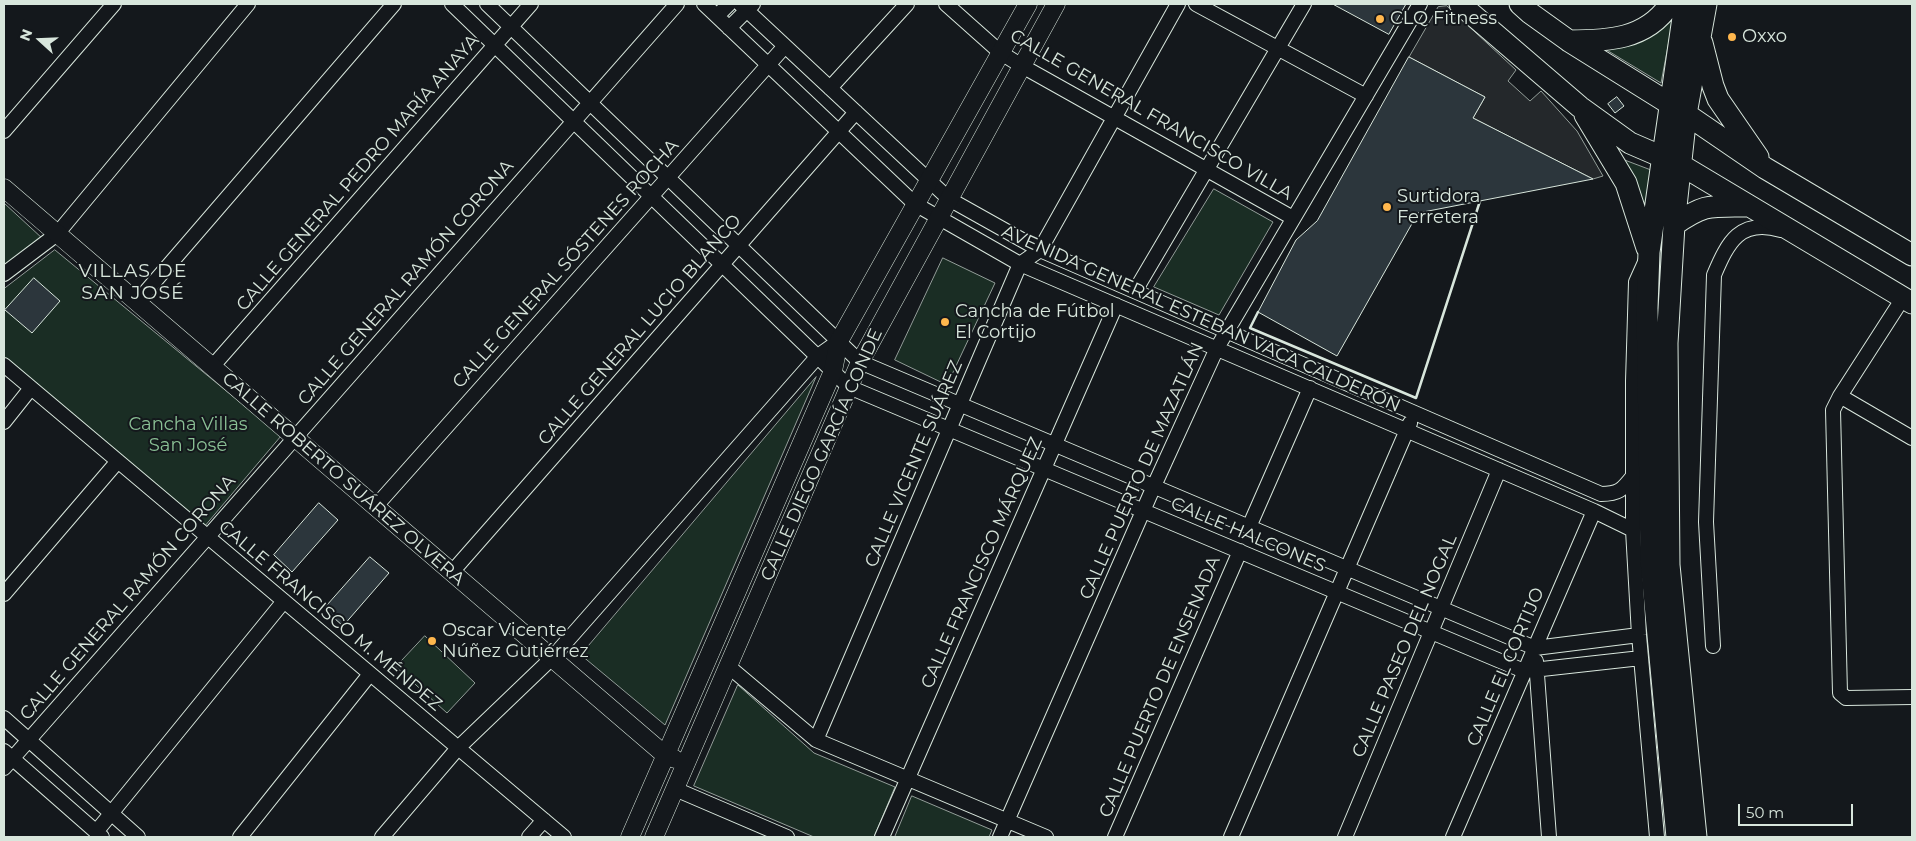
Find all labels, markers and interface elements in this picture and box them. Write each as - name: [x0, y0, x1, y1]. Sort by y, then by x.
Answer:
- place label: CLQ Fitness: [1390, 8, 1497, 30]
- marker: CLQ Fitness: [1374, 13, 1386, 25]
- north arrow: [15, 15, 65, 65]
- street label: CALLE GENERAL FRANCISCO VILLA: [1006, 25, 1296, 205]
- text: N: [16, 26, 36, 43]
- place label: Oxxo: [1742, 26, 1787, 48]
- street label: CALLE GENERAL PEDRO MARÍA ANAYA: [232, 30, 484, 316]
- marker: Oxxo: [1726, 31, 1738, 43]
- street label: CALLE GENERAL SÓSTENES ROCHA: [448, 135, 684, 393]
- street label: CALLE GENERAL RAMÓN CORONA: [294, 156, 518, 410]
- place label: Surtidora Ferretera: [1397, 186, 1480, 228]
- marker: Surtidora Ferretera: [1381, 201, 1393, 213]
- street label: CALLE GENERAL LUCIO BLANCO: [534, 210, 746, 450]
- street label: AVENIDA GENERAL ESTEBAN VACA CALDERÓN: [998, 221, 1404, 417]
- district label: VILLAS DE SAN JOSÉ: [77, 260, 189, 304]
- place label: Cancha de Fútbol El Cortijo: [955, 301, 1115, 344]
- marker: Cancha de Fútbol El Cortijo: [939, 316, 951, 328]
- street label: CALLE DIEGO GARCÍA CONDE: [756, 326, 888, 584]
- street label: CALLE PUERTO DE MAZATLÁN: [1075, 339, 1209, 603]
- street label: CALLE VICENTE SUÁREZ: [861, 357, 967, 571]
- street label: CALLE ROBERTO SUÁREZ OLVERA: [217, 368, 469, 590]
- park label: Cancha Villas San José: [128, 414, 248, 456]
- street label: CALLE FRANCISCO MÁRQUEZ: [917, 434, 1047, 692]
- street label: CALLE GENERAL RAMÓN CORONA: [16, 471, 240, 725]
- street label: CALLE HALCONES: [1167, 493, 1329, 577]
- street label: CALLE FRANCISCO M. MÉNDEZ: [214, 516, 446, 716]
- street label: CALLE PASEO DEL NOGAL: [1348, 531, 1462, 761]
- street label: CALLE PUERTO DE ENSENADA: [1095, 553, 1225, 821]
- street label: CALLE EL CORTIJO: [1463, 584, 1549, 750]
- place label: Oscar Vicente Núñez Gutiérrez: [442, 620, 589, 662]
- marker: Oscar Vicente Núñez Gutiérrez: [426, 635, 438, 647]
- scale bar: [1741, 794, 1856, 826]
- text: 50 m: [1746, 803, 1784, 822]

